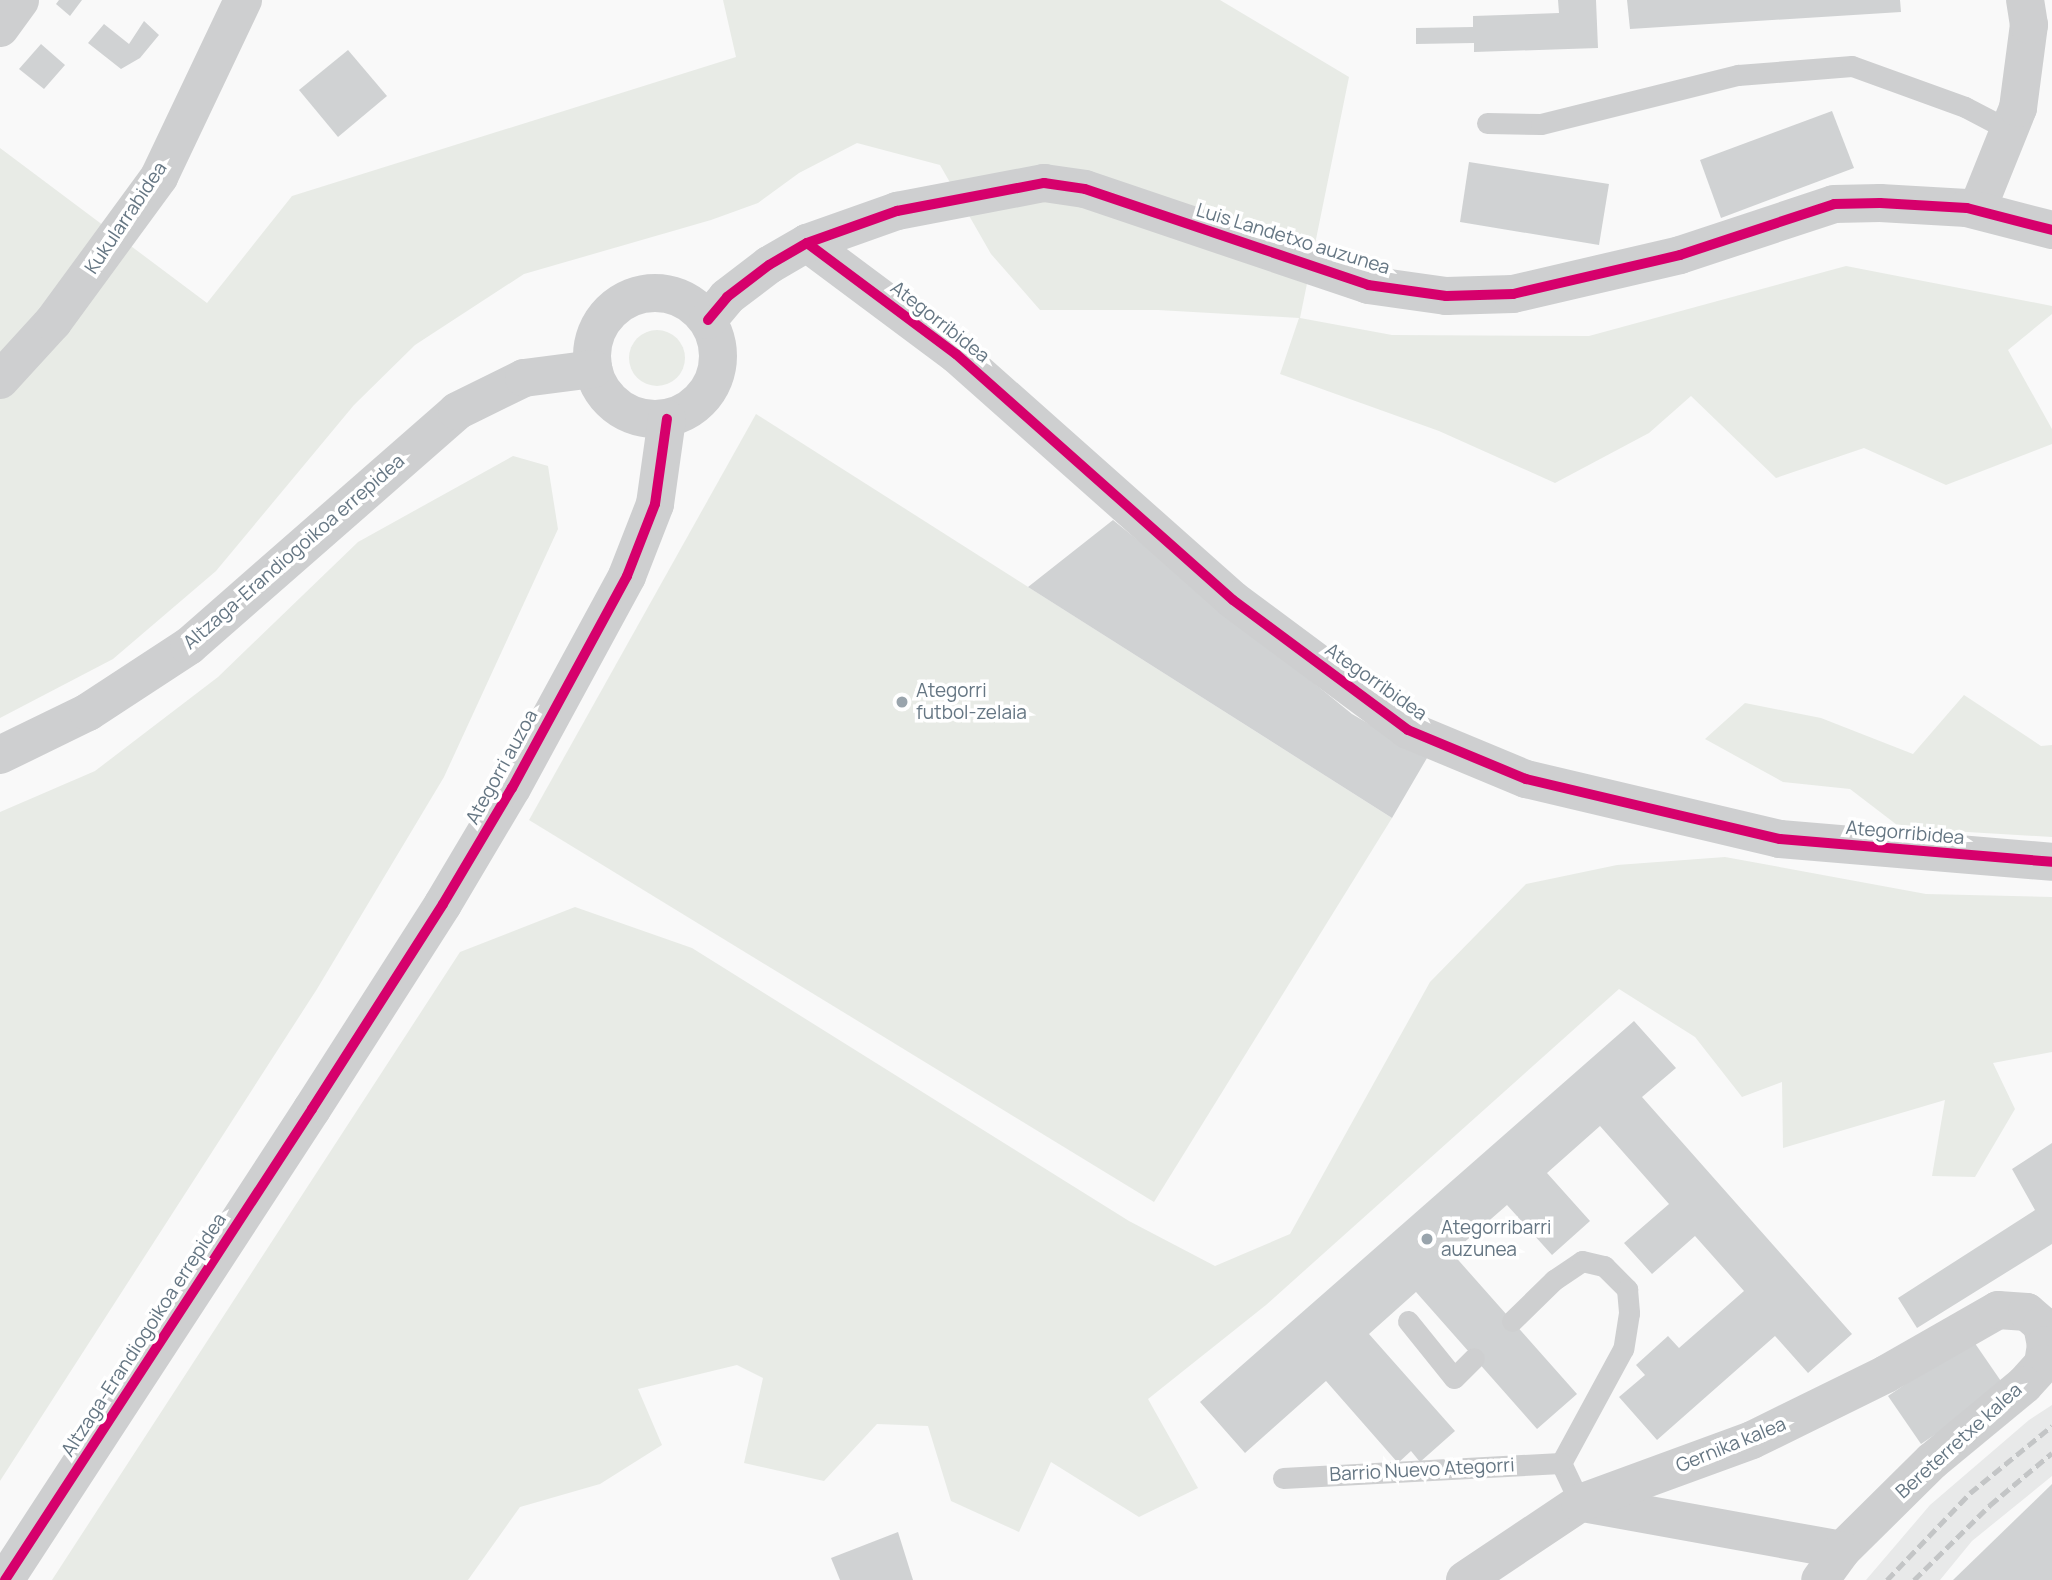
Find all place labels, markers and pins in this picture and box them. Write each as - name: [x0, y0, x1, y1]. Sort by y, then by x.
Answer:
- place label: Ategorri futbol-zelaia: [916, 680, 1027, 724]
- marker: Ategorri futbol-zelaia: [894, 694, 910, 710]
- place label: Ategorribarri auzunea: [1441, 1217, 1552, 1261]
- marker: Ategorribarri auzunea: [1419, 1231, 1435, 1247]

